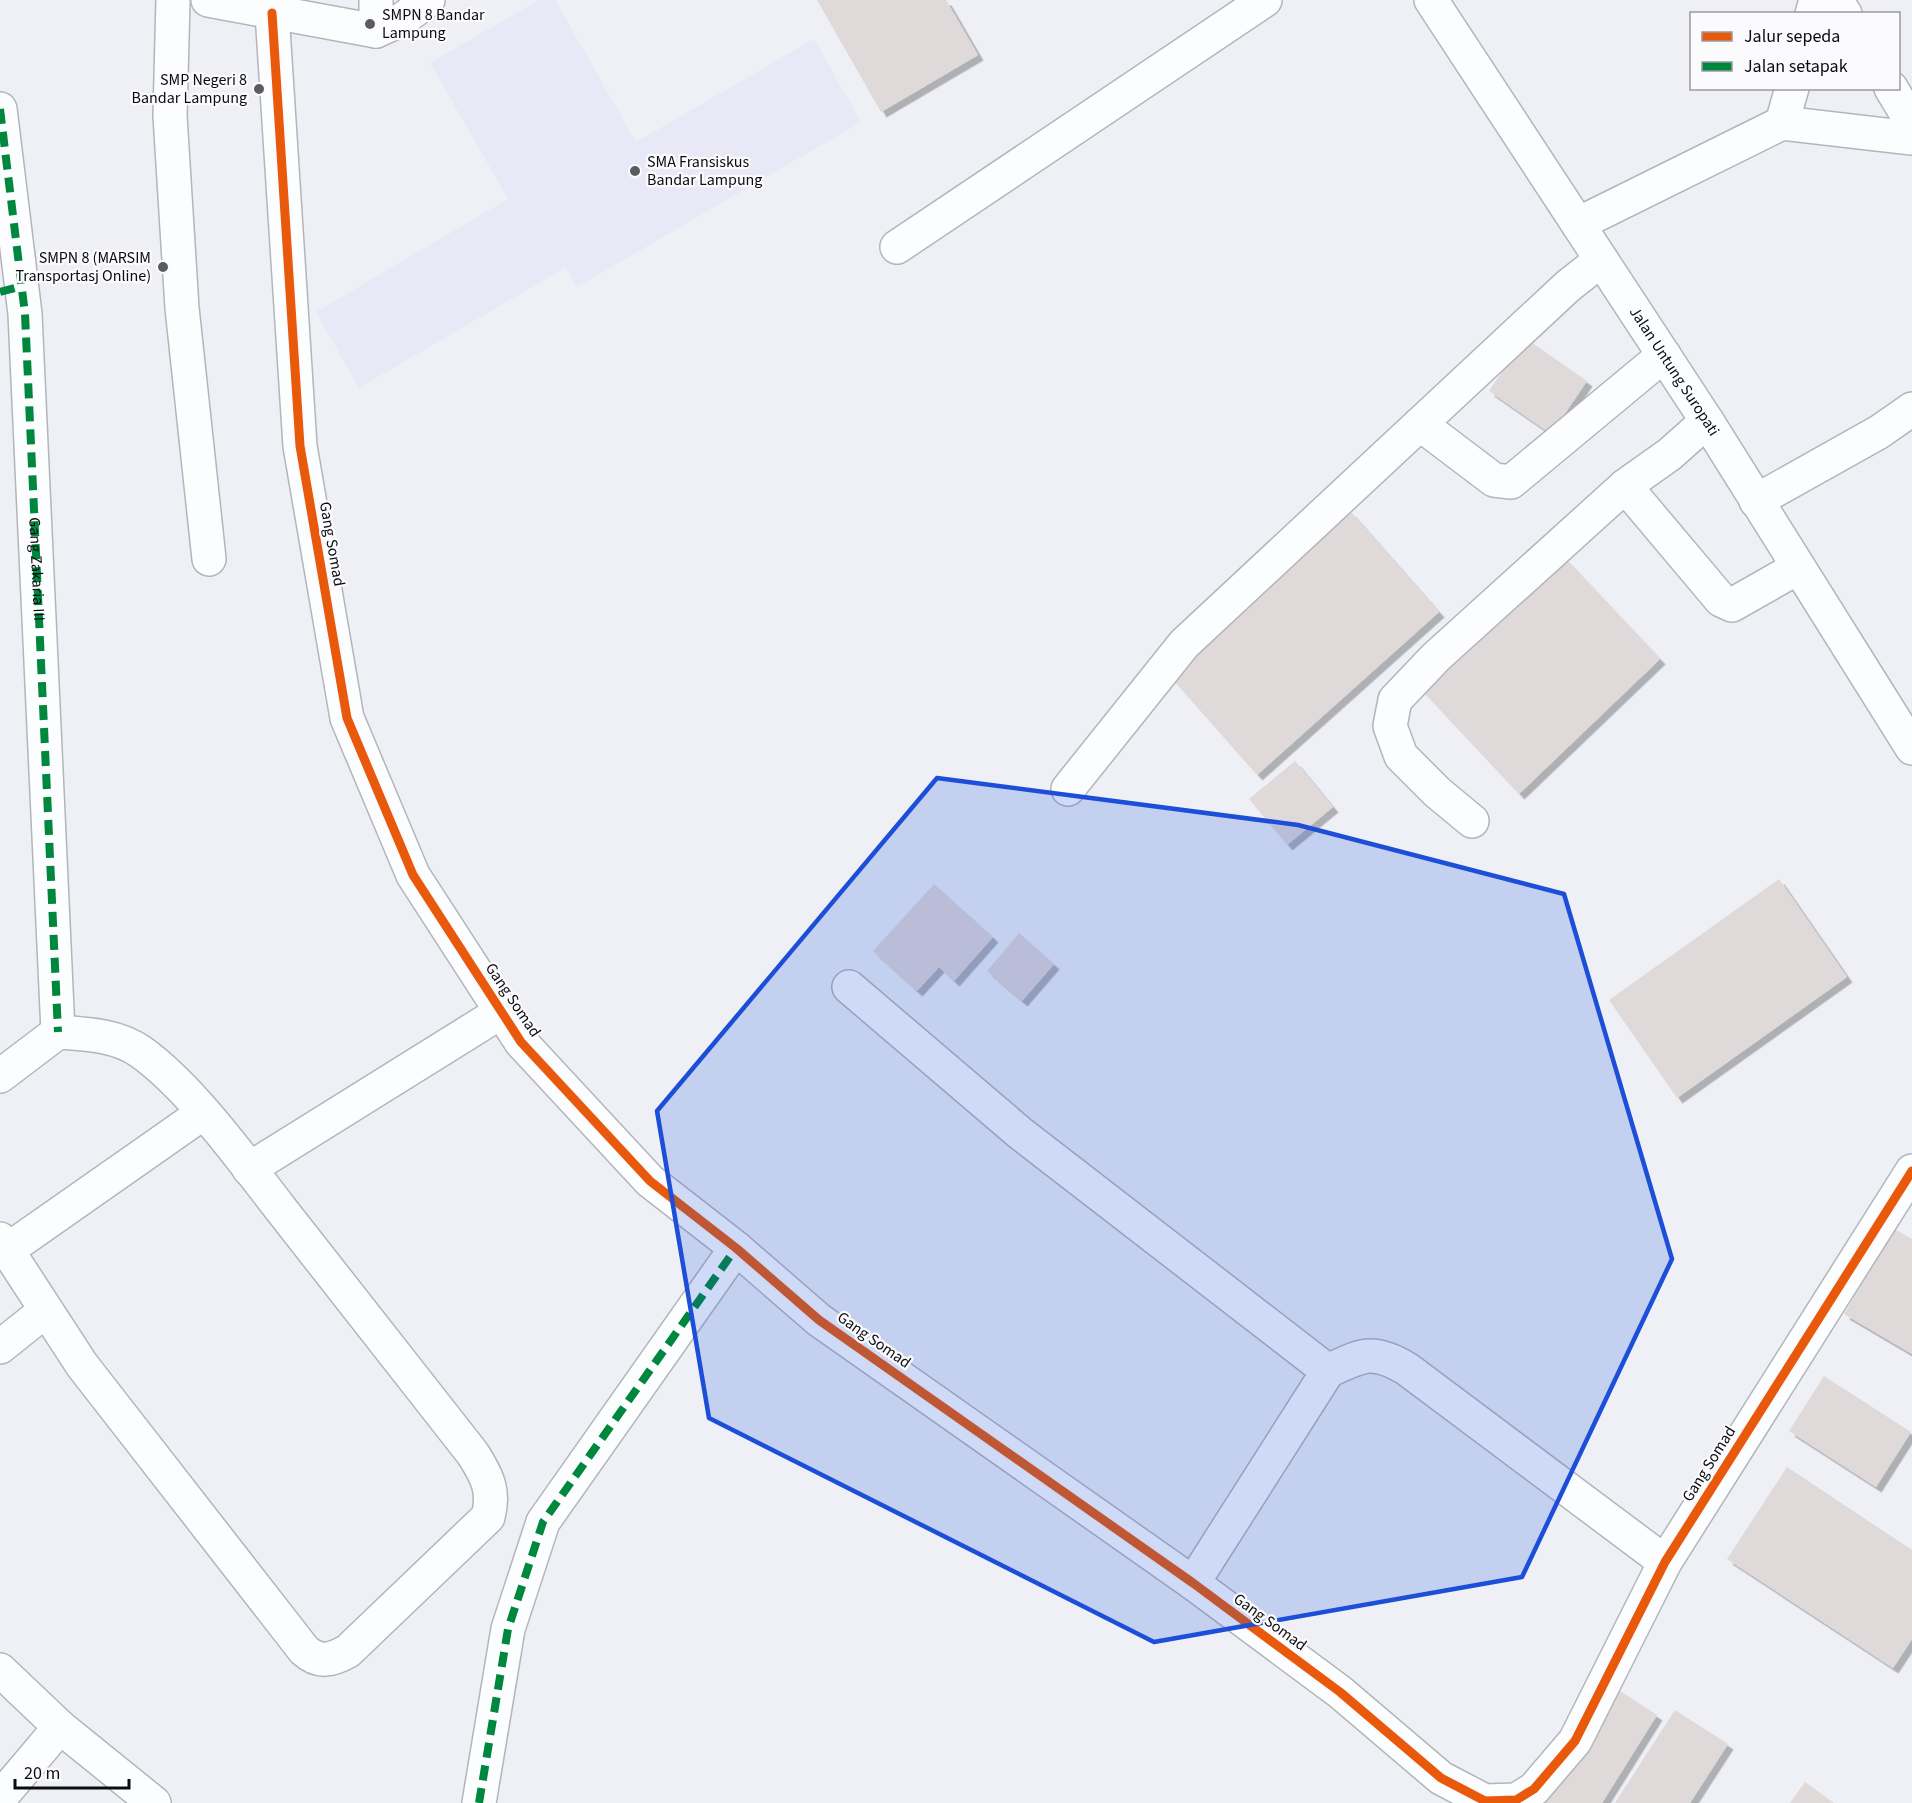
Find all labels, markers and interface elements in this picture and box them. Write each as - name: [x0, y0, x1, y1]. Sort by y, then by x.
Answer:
- place label: SMPN 8 Bandar Lampung: [382, 4, 485, 44]
- legend: [1690, 12, 1900, 90]
- marker: SMPN 8 Bandar Lampung: [363, 17, 377, 31]
- text: Jalur sepeda: [1744, 24, 1840, 49]
- text: Jalan setapak: [1744, 54, 1848, 79]
- place label: SMP Negeri 8 Bandar Lampung: [132, 69, 247, 109]
- marker: SMP Negeri 8 Bandar Lampung: [252, 82, 266, 96]
- place label: SMA Fransiskus Bandar Lampung: [647, 151, 762, 191]
- marker: SMA Fransiskus Bandar Lampung: [628, 164, 642, 178]
- place label: SMPN 8 (MARSIM Transportasj Online): [15, 247, 151, 287]
- marker: SMPN 8 (MARSIM Transportasj Online): [156, 260, 170, 274]
- street label: Jalan Untung Suropati: [1624, 302, 1725, 440]
- street label: Gang Somad: [314, 500, 350, 588]
- street label: Gang Zakaria III: [23, 517, 50, 622]
- street label: Gang Somad: [480, 958, 546, 1042]
- street label: Gang Somad: [833, 1307, 915, 1373]
- street label: Gang Somad: [1677, 1422, 1741, 1506]
- street label: Gang Somad: [1229, 1588, 1311, 1656]
- scale bar: [15, 1752, 129, 1790]
- text: 20 m: [24, 1761, 60, 1786]

